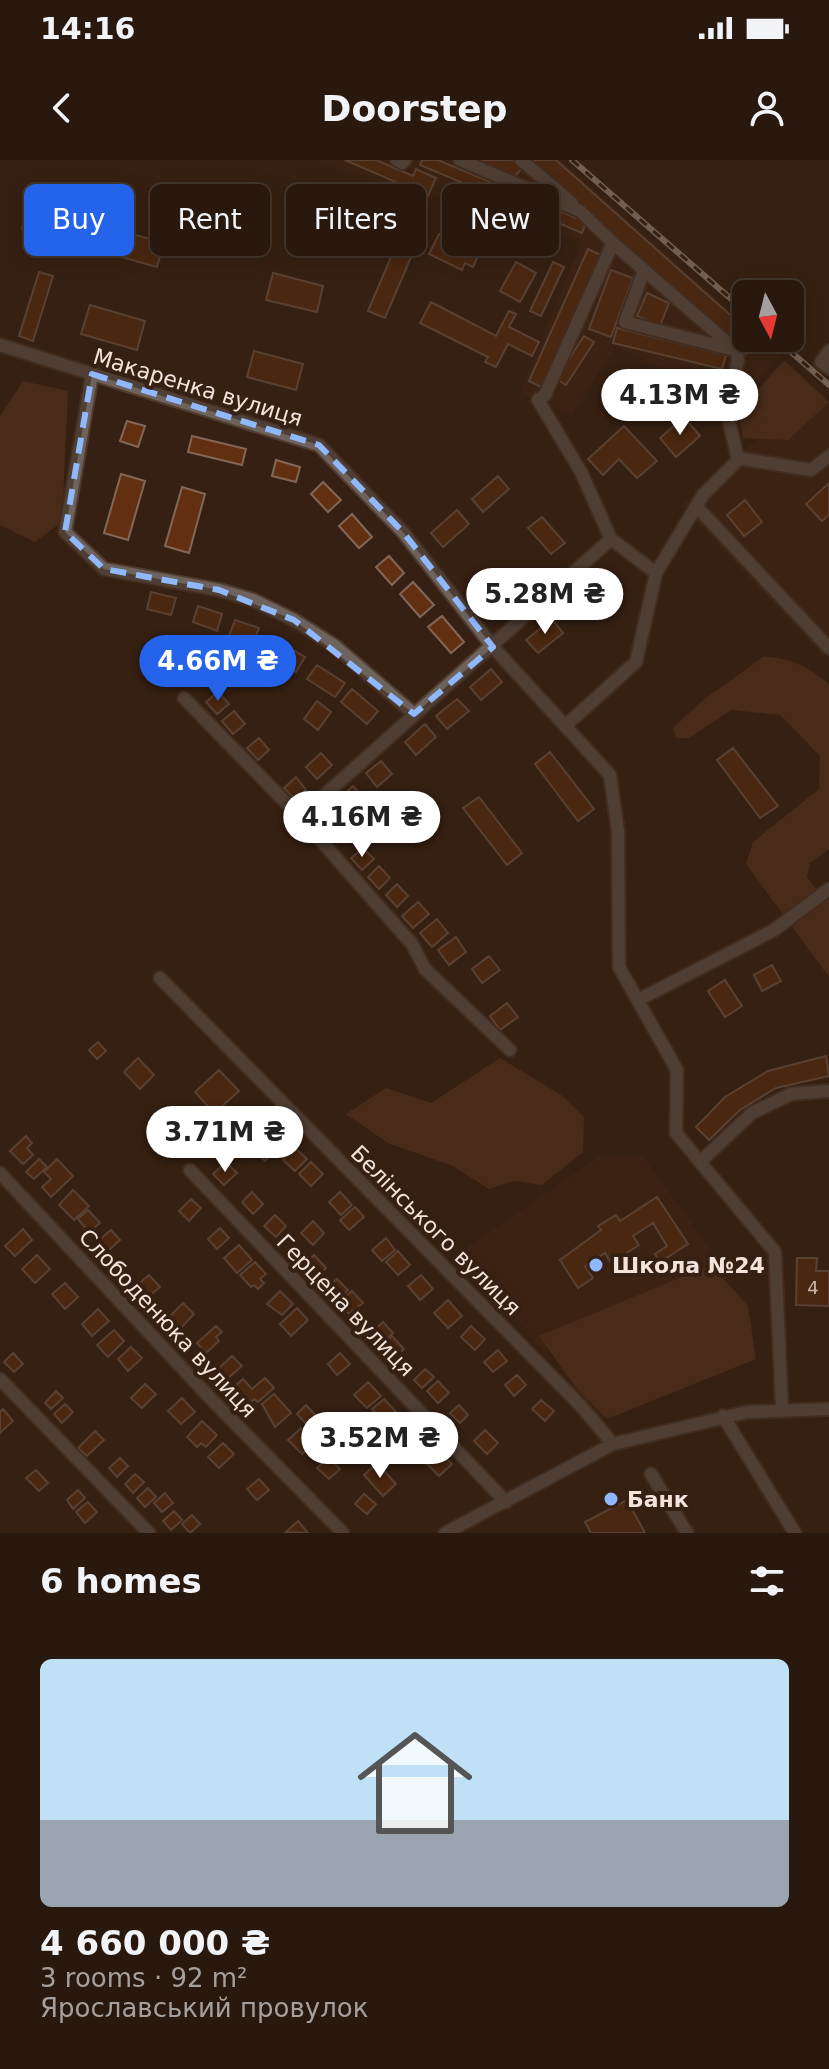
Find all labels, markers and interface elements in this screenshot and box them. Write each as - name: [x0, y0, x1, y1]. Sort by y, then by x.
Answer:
- text: 14:16: [40, 11, 136, 46]
- icon: back: [40, 86, 84, 130]
- icon: person: [745, 86, 789, 130]
- text: Doorstep: [322, 88, 507, 129]
- chip: Buy: [24, 184, 134, 256]
- chip: Rent: [150, 184, 270, 256]
- chip: Filters: [286, 184, 426, 256]
- chip: New: [442, 184, 559, 256]
- north arrow: [732, 280, 804, 352]
- map controls: [732, 280, 804, 352]
- street label: Макаренка вулиця: [90, 344, 305, 431]
- pin: 4.13M ₴: [606, 369, 754, 437]
- text: 4.13M ₴: [619, 380, 741, 410]
- pin: 5.28M ₴: [471, 568, 619, 636]
- text: 5.28M ₴: [484, 579, 606, 609]
- pin: 4.66M ₴: [144, 635, 292, 703]
- text: 4.66M ₴: [157, 646, 279, 676]
- pin: 4.16M ₴: [288, 791, 436, 859]
- text: 4.16M ₴: [301, 802, 423, 832]
- pin: 3.71M ₴: [151, 1106, 299, 1174]
- text: 3.71M ₴: [164, 1117, 286, 1147]
- street label: Белінського вулиця: [346, 1140, 526, 1320]
- street label: Слободенюка вулиця: [74, 1224, 261, 1423]
- street label: Герцена вулиця: [272, 1229, 420, 1381]
- place label: Школа №24: [612, 1253, 765, 1278]
- marker: Школа №24: [587, 1256, 605, 1274]
- house number: 4: [807, 1277, 819, 1298]
- pin: 3.52M ₴: [306, 1412, 454, 1480]
- text: 3.52M ₴: [319, 1423, 441, 1453]
- place label: Банк: [627, 1487, 689, 1512]
- marker: Банк: [602, 1490, 620, 1508]
- icon: filters: [745, 1559, 789, 1603]
- text: 6 homes: [40, 1561, 202, 1601]
- icon: home: [343, 1711, 487, 1855]
- text: 4 660 000 ₴: [40, 1923, 270, 1963]
- text: 3 rooms · 92 m²: [40, 1963, 248, 1993]
- text: Ярославський провулок: [40, 1993, 368, 2023]

